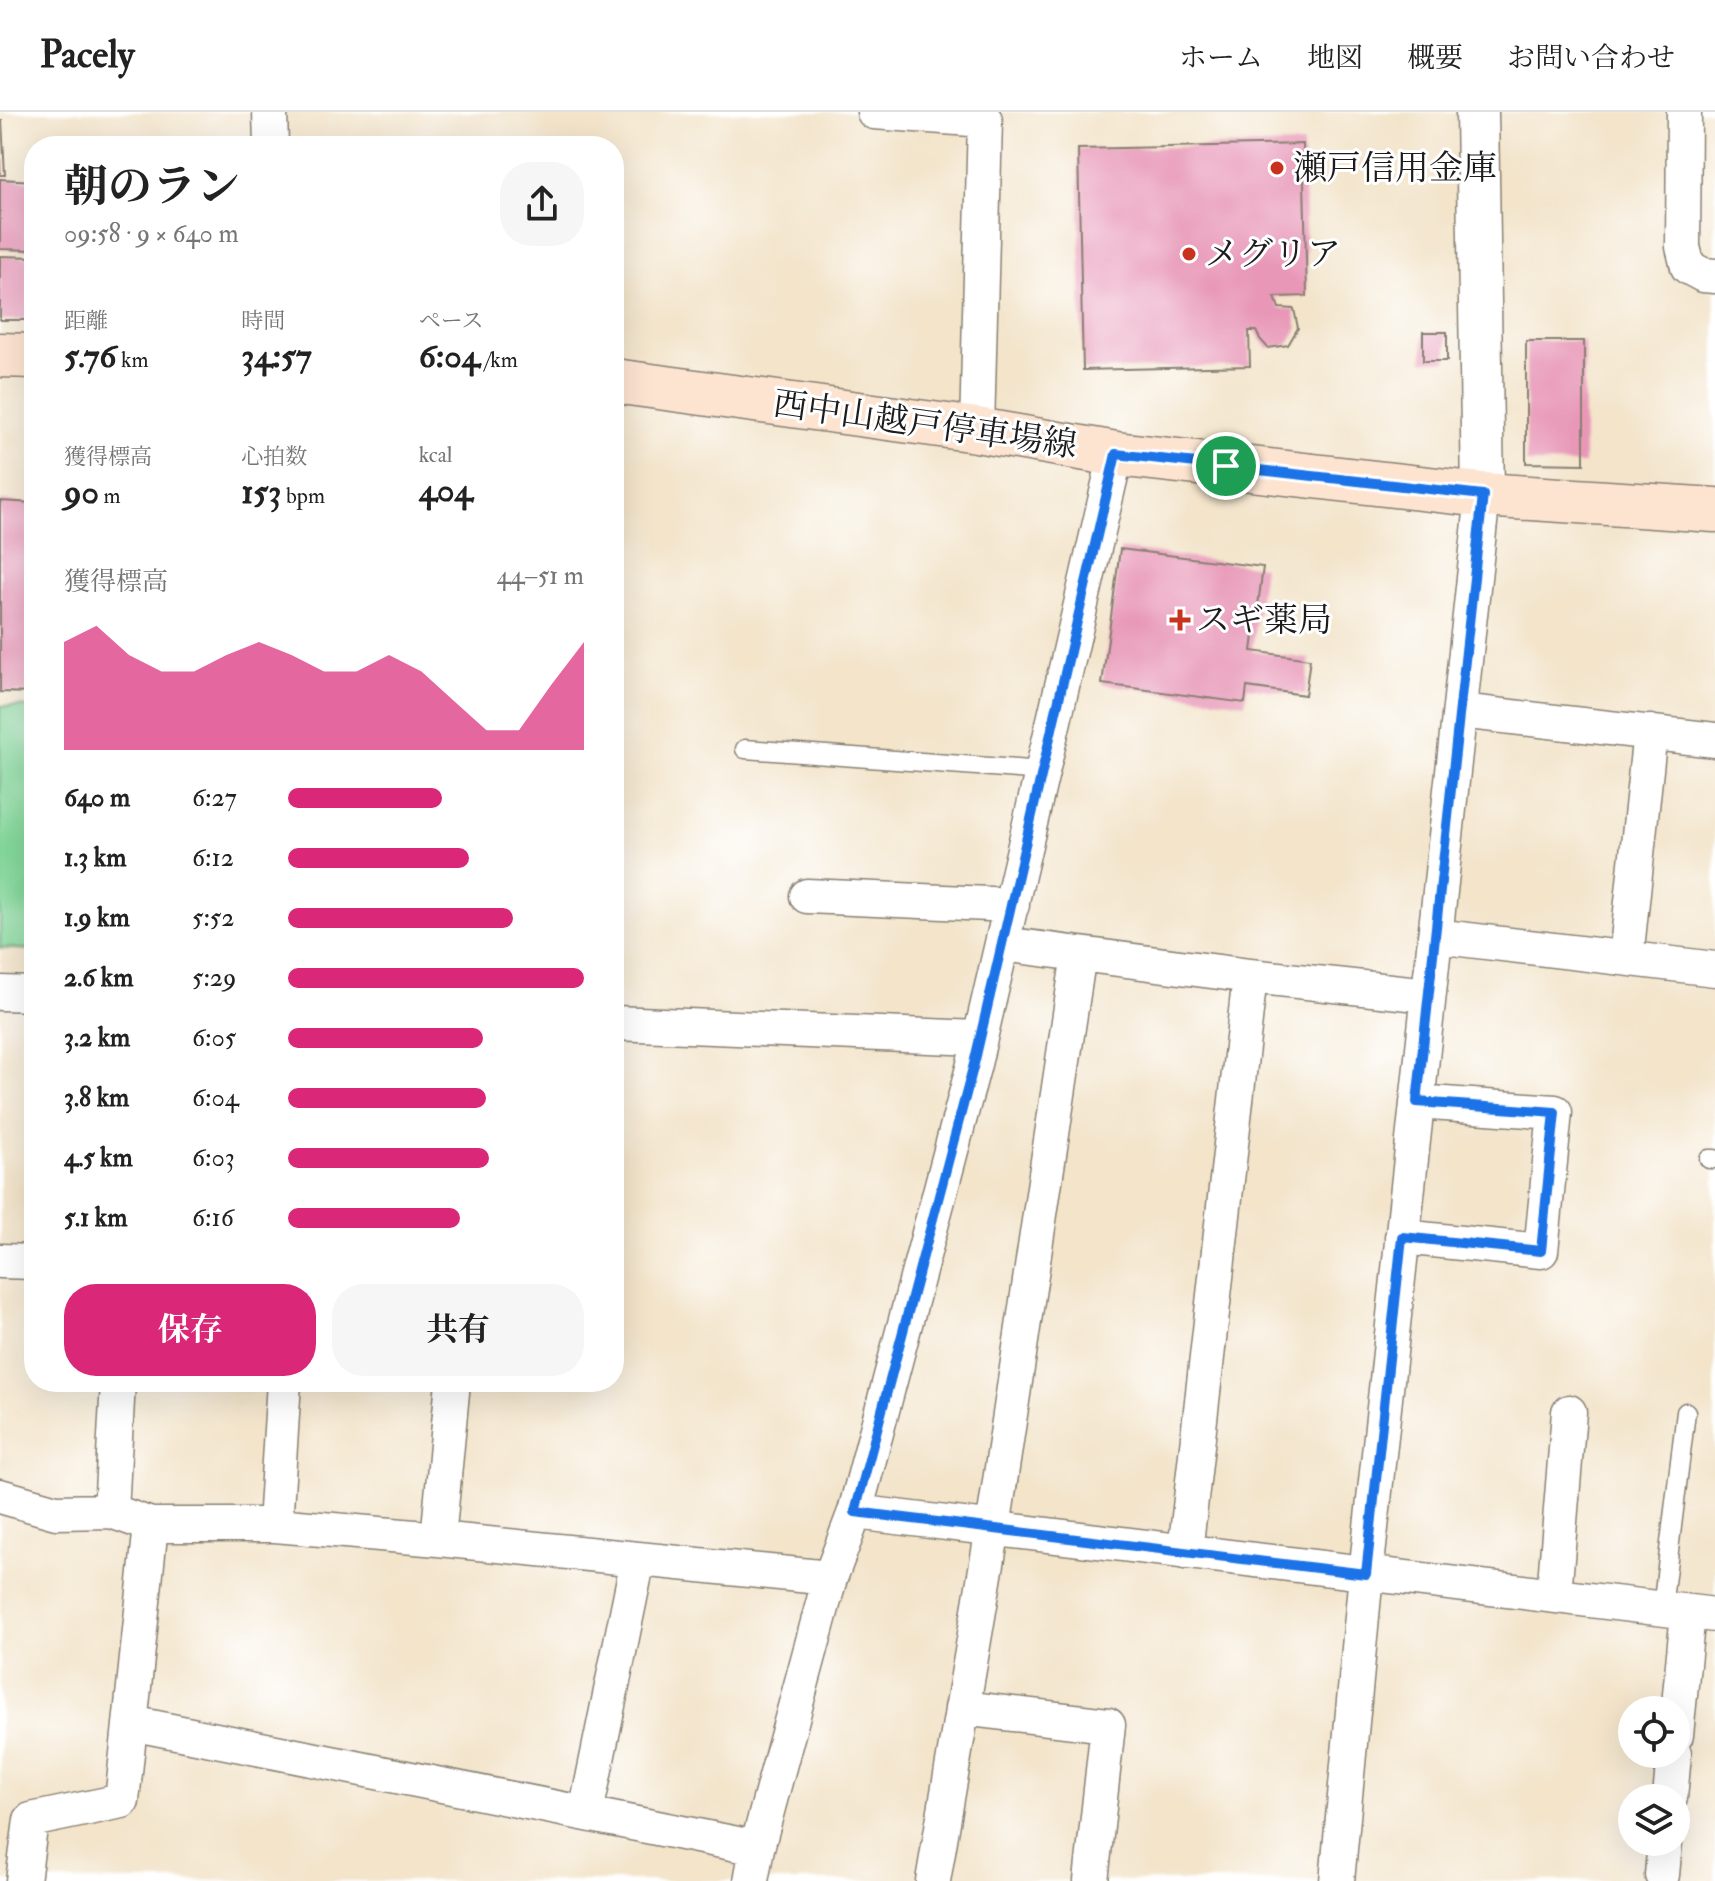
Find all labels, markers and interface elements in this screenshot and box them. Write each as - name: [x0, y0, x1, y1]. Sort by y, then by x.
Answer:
- text: Pacely: [40, 31, 134, 79]
- text: ホーム: [1179, 41, 1263, 76]
- text: 地図: [1307, 41, 1363, 76]
- text: 概要: [1407, 41, 1463, 76]
- text: お問い合わせ: [1507, 41, 1675, 76]
- place label: 瀬戸信用金庫: [1293, 147, 1497, 190]
- marker: 瀬戸信用金庫: [1268, 159, 1286, 177]
- text: 朝のラン: [64, 160, 240, 215]
- button: share: [500, 162, 584, 246]
- text: 09:58 · 9 × 640 m: [64, 218, 239, 250]
- place label: メグリア: [1205, 233, 1341, 276]
- marker: メグリア: [1180, 245, 1198, 263]
- text: 距離: [64, 307, 108, 335]
- text: 時間: [241, 307, 285, 335]
- text: ペース: [419, 307, 484, 335]
- text: 5.76: [64, 335, 116, 378]
- text: 34:57: [241, 335, 312, 378]
- text: 6:04: [419, 335, 480, 378]
- text: km: [116, 346, 149, 374]
- text: /km: [480, 346, 518, 374]
- street label: 西中山越戸停車場線: [770, 382, 1080, 468]
- pin: [1192, 432, 1260, 500]
- text: kcal: [419, 441, 452, 469]
- text: 獲得標高: [64, 443, 152, 471]
- text: 心拍数: [241, 443, 307, 471]
- icon: arrive: [1204, 444, 1248, 488]
- text: 404: [419, 469, 473, 512]
- text: 90: [64, 471, 99, 514]
- text: 153: [241, 471, 281, 514]
- text: m: [99, 482, 121, 510]
- text: bpm: [281, 482, 325, 510]
- text: 44–51 m: [496, 560, 584, 592]
- text: 獲得標高: [64, 566, 168, 598]
- place label: スギ薬局: [1196, 599, 1332, 642]
- marker: スギ薬局: [1171, 611, 1189, 629]
- text: 640 m: [64, 782, 130, 814]
- text: 6:27: [192, 782, 237, 814]
- text: 1.3 km: [64, 842, 126, 874]
- text: 6:12: [192, 842, 234, 874]
- text: 1.9 km: [64, 902, 130, 934]
- text: 5:52: [192, 902, 234, 934]
- text: 2.6 km: [64, 962, 133, 994]
- text: 5:29: [192, 962, 236, 994]
- text: 3.2 km: [64, 1022, 130, 1054]
- text: 6:05: [192, 1022, 236, 1054]
- text: 3.8 km: [64, 1082, 129, 1114]
- text: 6:04: [192, 1082, 239, 1114]
- text: 4.5 km: [64, 1142, 133, 1174]
- text: 6:03: [192, 1142, 235, 1174]
- text: 5.1 km: [64, 1202, 127, 1234]
- text: 6:16: [192, 1202, 234, 1234]
- button: 保存: [64, 1284, 316, 1376]
- button: 共有: [332, 1284, 584, 1376]
- map controls: [1618, 1696, 1690, 1856]
- button: locate: [1618, 1696, 1690, 1768]
- button: layers: [1618, 1784, 1690, 1856]

